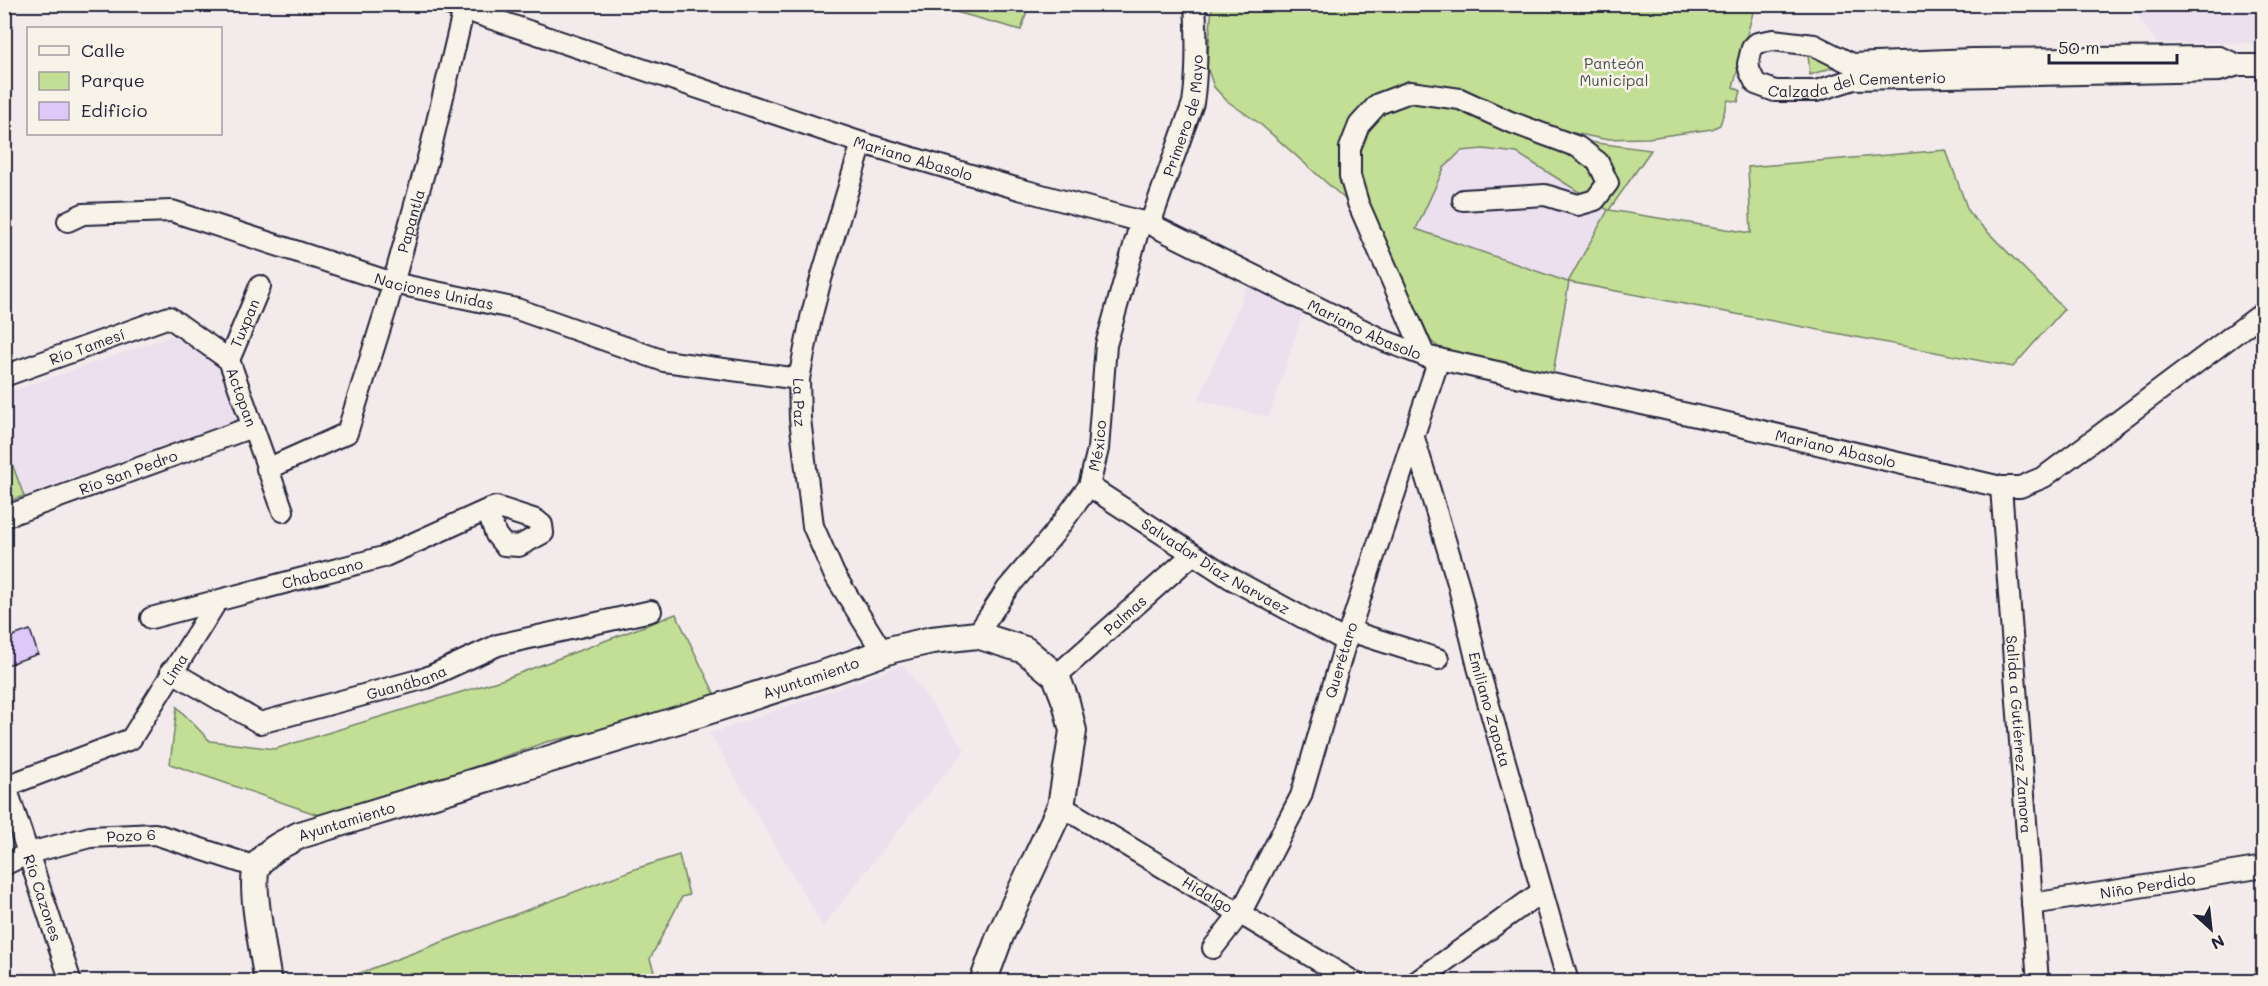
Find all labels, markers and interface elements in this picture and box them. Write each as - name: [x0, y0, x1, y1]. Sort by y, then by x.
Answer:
- legend: [27, 27, 222, 135]
- scale bar: [2049, 27, 2176, 65]
- text: 50 m: [2058, 35, 2100, 59]
- text: Calle: [81, 38, 125, 62]
- park label: Panteón Municipal: [1580, 53, 1648, 90]
- street label: Primero de Mayo: [1158, 55, 1207, 179]
- street label: Calzada del Cementerio: [1765, 67, 1946, 102]
- text: Parque: [81, 68, 145, 92]
- text: Edificio: [81, 98, 148, 122]
- street label: Mariano Abasolo: [851, 131, 975, 185]
- street label: Papantla: [392, 187, 429, 255]
- street label: Naciones Unidas: [372, 268, 496, 314]
- street label: Mariano Abasolo: [1305, 294, 1424, 364]
- street label: Tuxpan: [225, 296, 264, 351]
- street label: Río Tamesí: [46, 324, 127, 369]
- street label: Actopan: [222, 364, 262, 429]
- street label: La Paz: [789, 378, 811, 428]
- street label: México: [1083, 419, 1110, 473]
- street label: Mariano Abasolo: [1773, 425, 1898, 472]
- street label: Río San Pedro: [76, 445, 180, 499]
- street label: Salvador Díaz Narvaez: [1138, 513, 1293, 619]
- street label: Chabacano: [280, 553, 365, 593]
- street label: Palmas: [1099, 590, 1150, 639]
- street label: Querétaro: [1320, 619, 1362, 700]
- street label: Salida a Gutiérrez Zamora: [2002, 635, 2037, 834]
- street label: Lima: [157, 650, 192, 689]
- street label: Emiliano Zapata: [1465, 650, 1516, 769]
- street label: Ayuntamiento: [760, 652, 862, 703]
- street label: Guanábana: [364, 660, 450, 704]
- street label: Ayuntamiento: [295, 797, 397, 845]
- street label: Pozo 6: [106, 824, 156, 846]
- street label: Río Cazones: [19, 852, 67, 944]
- street label: Niño Perdido: [2098, 868, 2197, 903]
- street label: Hidalgo: [1179, 871, 1237, 917]
- north arrow: [2181, 899, 2241, 959]
- text: N: [2208, 931, 2228, 955]

